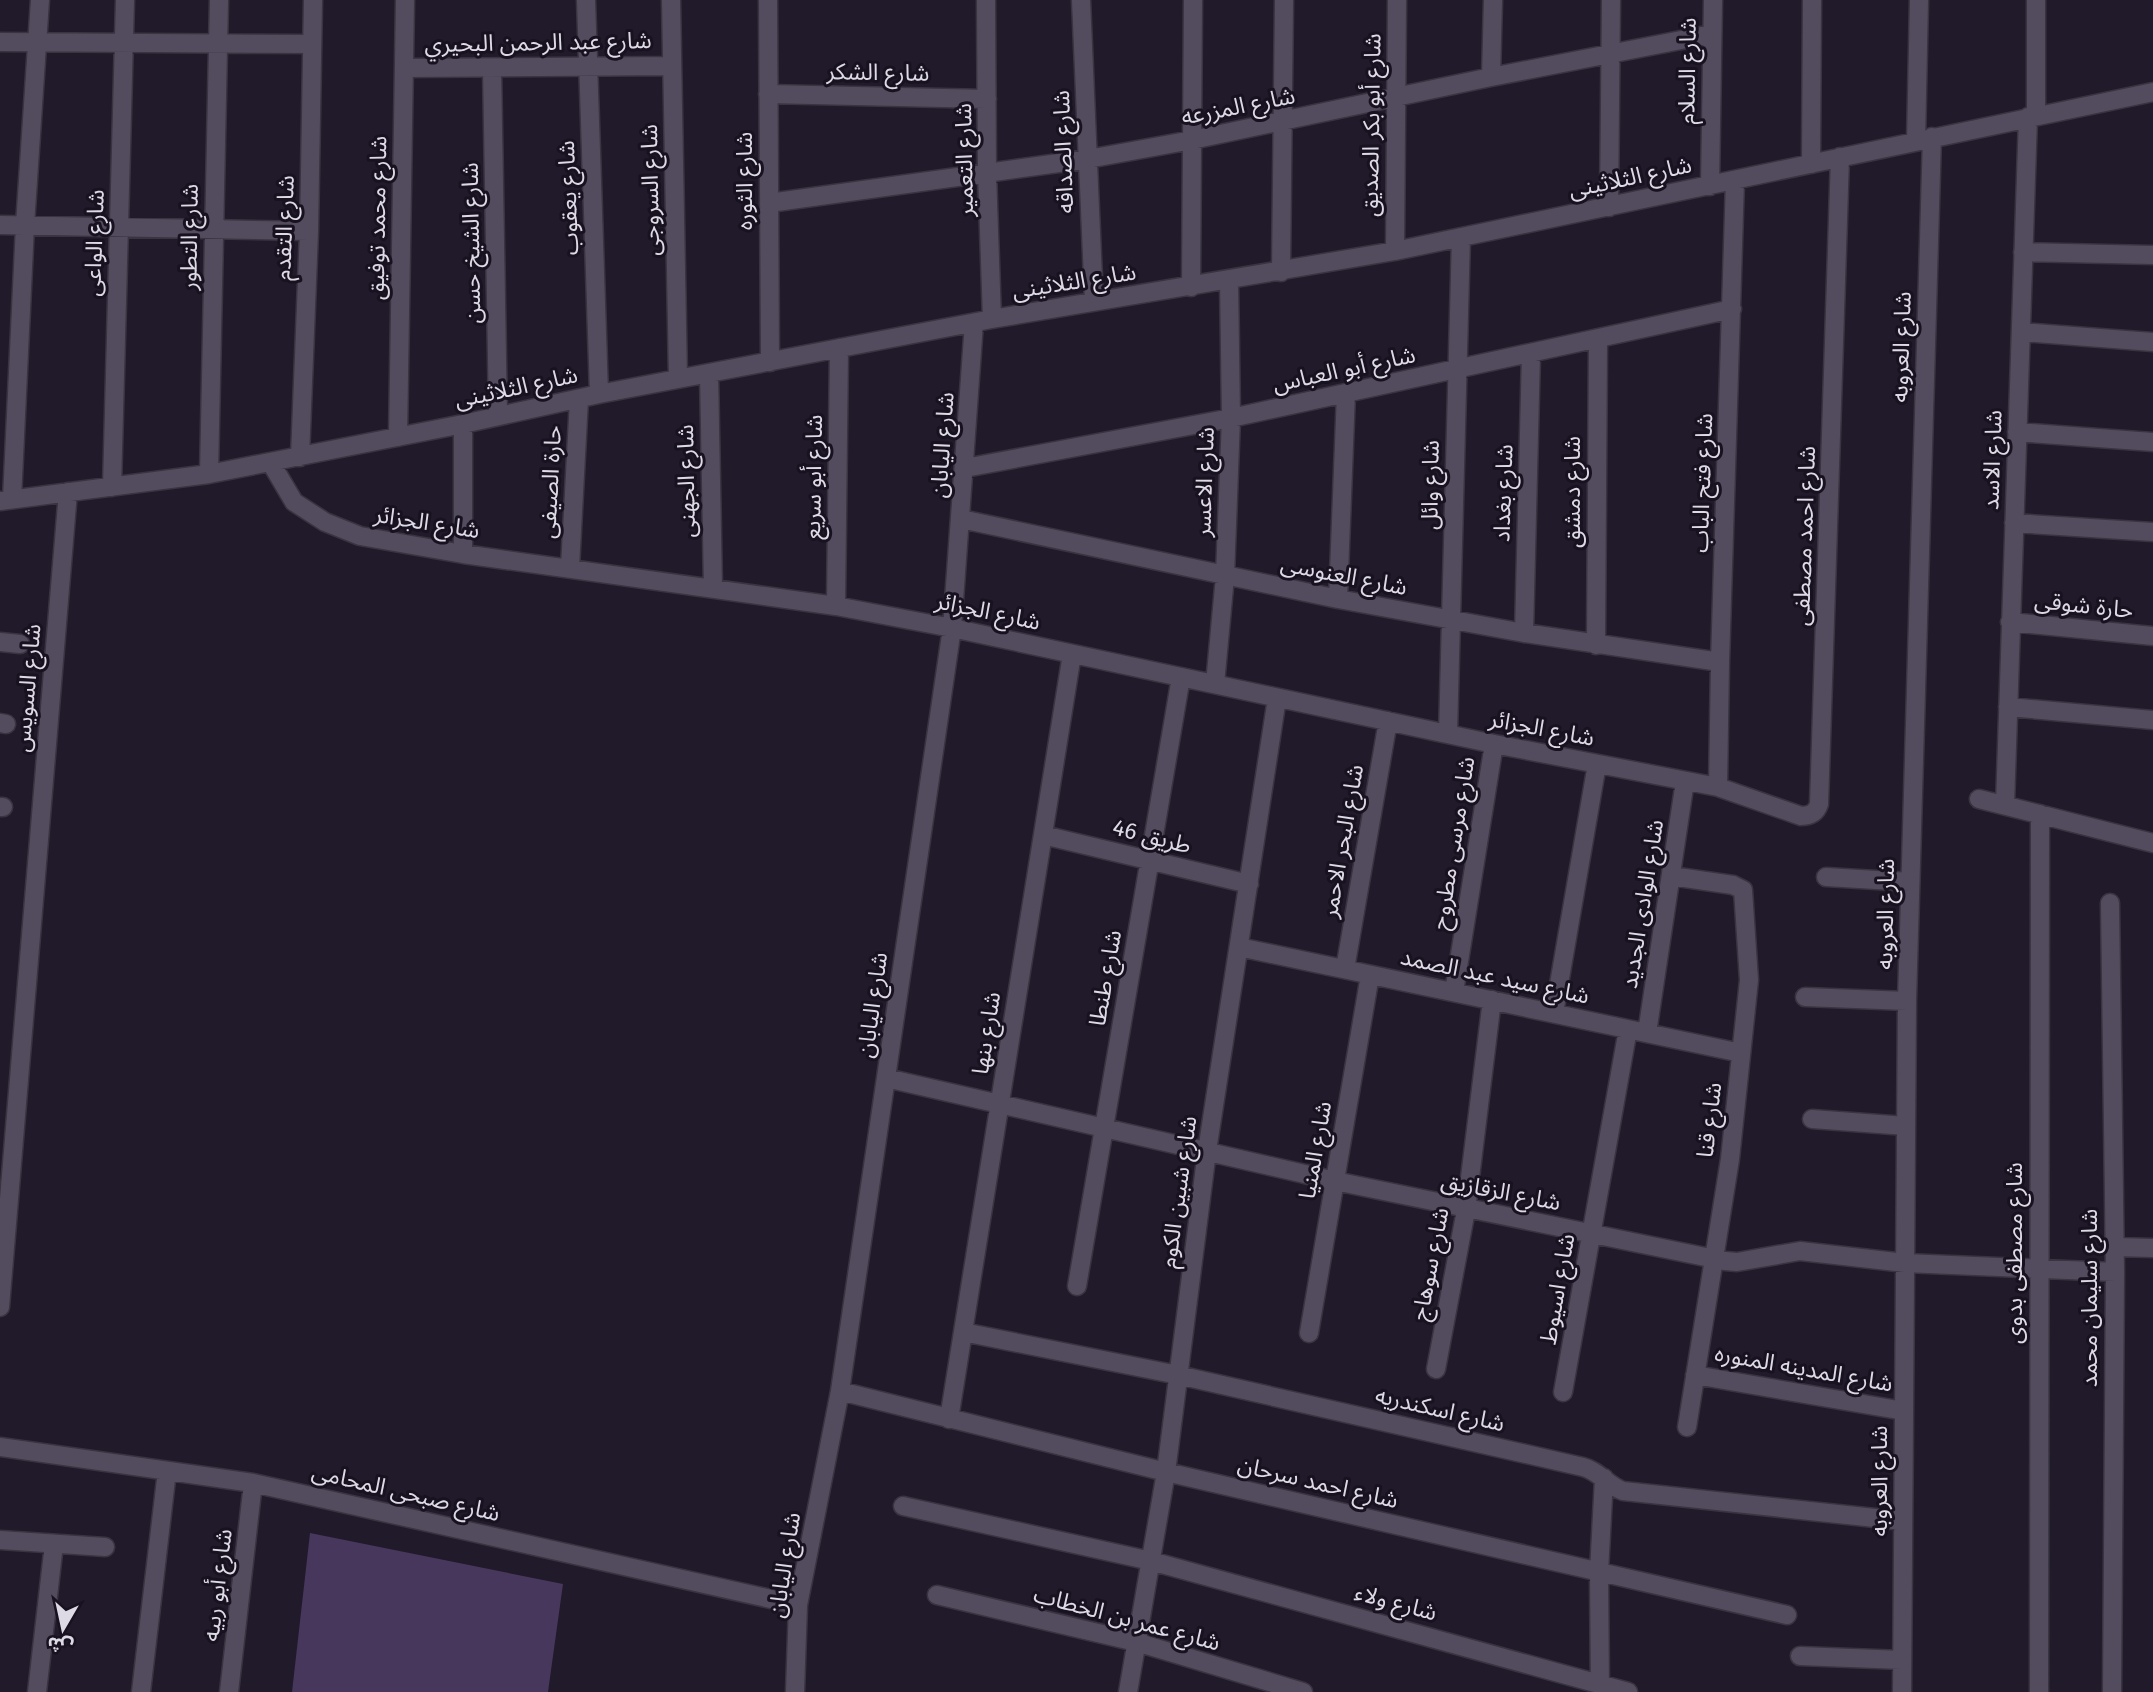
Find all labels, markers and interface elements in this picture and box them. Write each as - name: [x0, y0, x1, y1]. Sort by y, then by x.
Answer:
- street label: شارع السلام: [1672, 17, 1706, 125]
- street label: شارع عبد الرحمن البحيري: [424, 26, 652, 61]
- street label: شارع أبو بكر الصديق: [1355, 33, 1390, 217]
- street label: شارع الشكر: [825, 57, 930, 90]
- street label: شارع المزرعه: [1179, 81, 1298, 134]
- street label: شارع الصداقه: [1047, 90, 1082, 214]
- street label: شارع التعمير: [949, 103, 982, 218]
- street label: شارع السروجى: [635, 124, 668, 256]
- street label: شارع الثوره: [730, 132, 761, 230]
- street label: شارع محمد توفيق: [362, 136, 395, 301]
- street label: شارع يعقوب: [552, 140, 587, 256]
- street label: شارع الثلاثينى: [1566, 150, 1695, 207]
- street label: شارع الشيخ حسن: [456, 162, 489, 324]
- street label: شارع التقدم: [268, 175, 304, 281]
- street label: شارع التطور: [174, 183, 207, 292]
- street label: شارع الواعى: [78, 189, 113, 297]
- street label: شارع الثلاثينى: [1010, 257, 1138, 308]
- street label: شارع العروبه: [1885, 291, 1920, 403]
- street label: شارع أبو العباس: [1270, 340, 1419, 401]
- street label: شارع الثلاثينى: [452, 360, 581, 417]
- street label: شارع اليابان: [924, 391, 963, 499]
- street label: شارع الاسد: [1976, 410, 2011, 511]
- street label: شارع فتح الباب: [1686, 413, 1721, 553]
- street label: شارع أبو سريع: [798, 414, 831, 540]
- street label: شارع الجهنى: [671, 424, 704, 538]
- street label: حارة الصيفى: [533, 425, 567, 539]
- street label: شارع الاعسر: [1188, 427, 1223, 539]
- street label: شارع دمشق: [1558, 436, 1589, 548]
- street label: شارع وائل: [1415, 440, 1448, 530]
- street label: شارع بغداد: [1487, 444, 1522, 542]
- street label: شارع احمد مصطفى: [1787, 446, 1824, 627]
- street label: شارع الجزائر: [371, 500, 482, 547]
- street label: شارع العنوسى: [1278, 549, 1410, 604]
- street label: شارع الجزائر: [931, 586, 1043, 639]
- street label: حارة شوقى: [2033, 586, 2135, 624]
- street label: شارع السويس: [7, 623, 50, 754]
- street label: شارع الجزائر: [1486, 704, 1597, 755]
- street label: شارع مرسى مطروح: [1425, 754, 1483, 932]
- street label: شارع البحر الاحمر: [1315, 762, 1372, 921]
- street label: طريق 46: [1110, 813, 1194, 859]
- street label: شارع الوادى الجديد: [1615, 818, 1672, 991]
- street label: شارع العروبه: [1870, 858, 1903, 970]
- street label: شارع طنطا: [1083, 928, 1130, 1029]
- street label: شارع سيد عبد الصمد: [1397, 942, 1592, 1013]
- street label: شارع اليابان: [851, 950, 896, 1060]
- street label: شارع بنها: [966, 990, 1009, 1077]
- street label: شارع قنا: [1690, 1081, 1730, 1160]
- street label: شارع المنيا: [1293, 1099, 1340, 1202]
- street label: شارع شبين الكوم: [1153, 1114, 1207, 1270]
- street label: شارع مصطفى بدوى: [2000, 1162, 2031, 1344]
- street label: شارع الزقازيق: [1438, 1166, 1563, 1219]
- street label: شارع سوهاج: [1405, 1205, 1458, 1323]
- street label: شارع سليمان محمد: [2075, 1209, 2106, 1387]
- street label: شارع اسيوط: [1533, 1231, 1583, 1347]
- street label: شارع المدينه المنوره: [1712, 1339, 1895, 1400]
- street label: شارع اسكندريه: [1372, 1381, 1507, 1440]
- street label: شارع العروبه: [1865, 1425, 1896, 1537]
- street label: شارع احمد سرحان: [1234, 1450, 1401, 1517]
- street label: شارع صبحى المحامى: [308, 1457, 503, 1530]
- street label: شارع اليابان: [762, 1510, 809, 1620]
- street label: شارع أبو ربيه: [196, 1527, 241, 1643]
- street label: شارع ولاء: [1351, 1578, 1440, 1629]
- street label: شارع عمر بن الخطاب: [1030, 1580, 1223, 1659]
- north arrow: [28, 1594, 98, 1664]
- text: ش: [46, 1632, 75, 1659]

